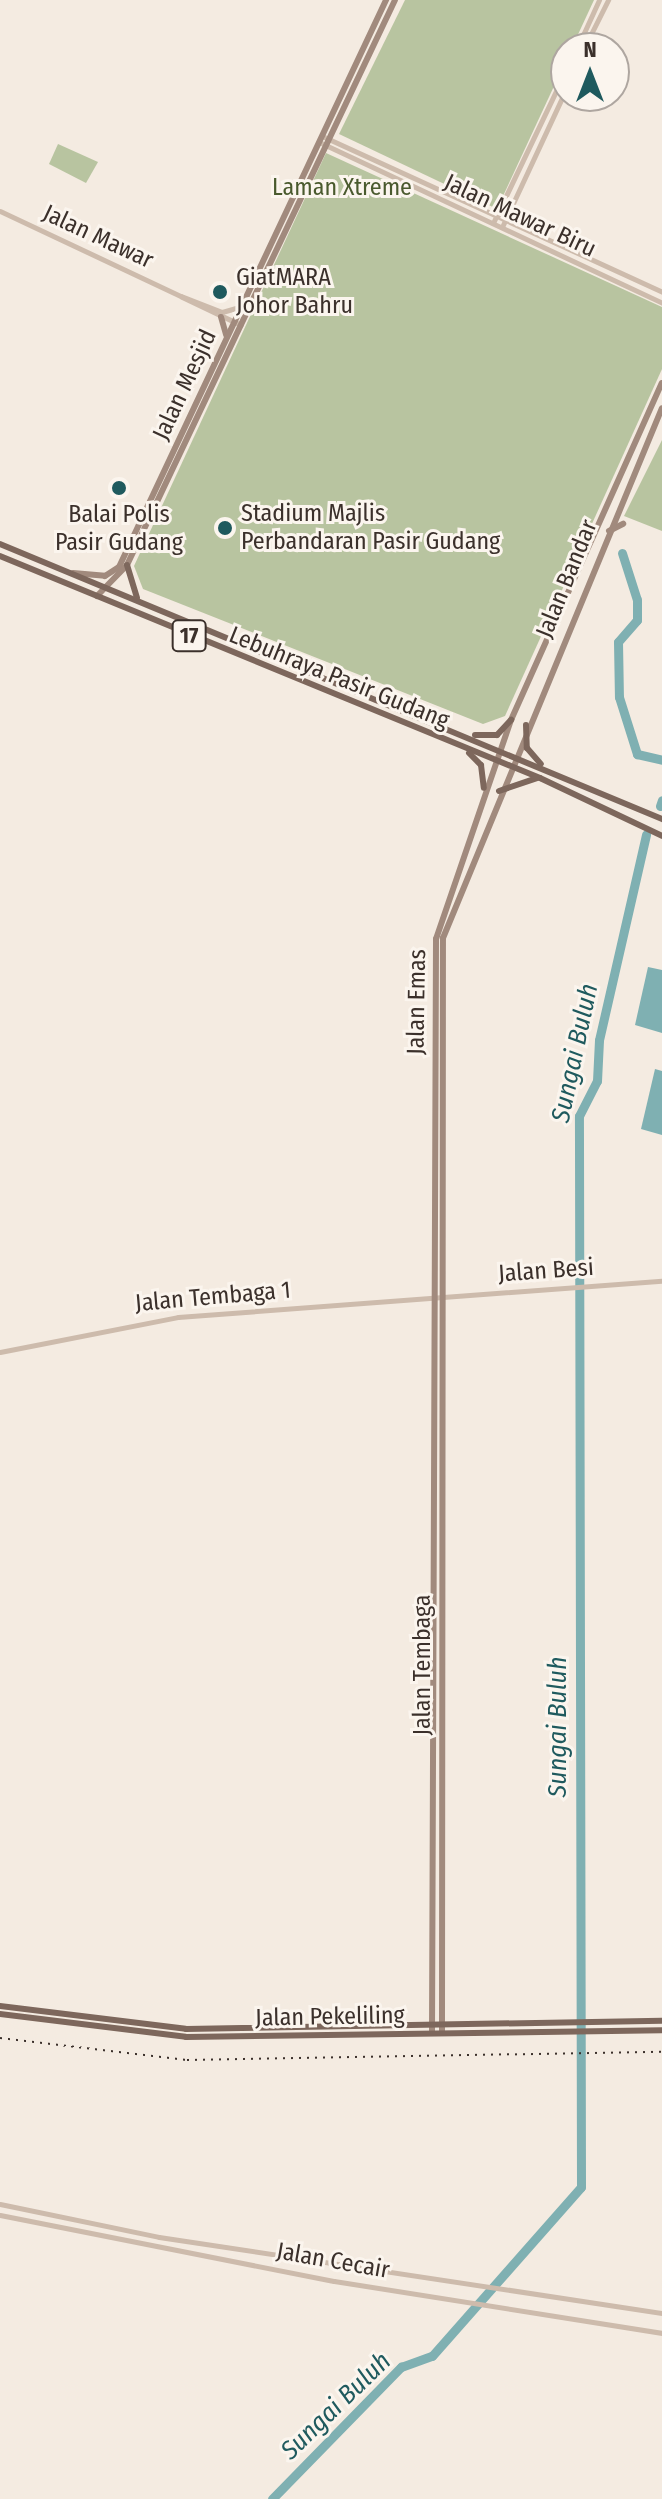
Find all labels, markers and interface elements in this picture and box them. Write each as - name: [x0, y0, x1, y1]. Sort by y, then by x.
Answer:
- north arrow: [550, 32, 630, 112]
- text: N: [583, 36, 597, 63]
- street label: Jalan Mawar Biru: [439, 168, 601, 264]
- park label: Laman Xtreme: [272, 174, 412, 202]
- street label: Jalan Mawar: [38, 199, 158, 275]
- place label: GiatMARA Johor Bahru: [236, 264, 353, 320]
- marker: GiatMARA Johor Bahru: [211, 283, 229, 301]
- street label: Jalan Mesjid: [147, 325, 223, 445]
- marker: Balai Polis Pasir Gudang: [110, 479, 128, 497]
- place label: Stadium Majlis Perbandaran Pasir Gudang: [241, 500, 500, 556]
- place label: Balai Polis Pasir Gudang: [55, 501, 183, 557]
- street label: Jalan Bandar: [530, 516, 604, 642]
- marker: Stadium Majlis Perbandaran Pasir Gudang: [216, 519, 234, 537]
- road number: 17: [171, 618, 207, 654]
- street label: Lebuhraya Pasir Gudang: [225, 621, 453, 735]
- street label: Jalan Emas: [402, 949, 432, 1055]
- water label: Sungai Buluh: [545, 981, 605, 1125]
- street label: Jalan Besi: [497, 1253, 595, 1289]
- street label: Jalan Tembaga 1: [134, 1276, 292, 1318]
- street label: Jalan Tembaga: [409, 1594, 437, 1736]
- water label: Sungai Buluh: [542, 1657, 574, 1797]
- street label: Jalan Pekeliling: [255, 2001, 405, 2033]
- street label: Jalan Cecair: [274, 2237, 392, 2285]
- water label: Sungai Buluh: [274, 2346, 398, 2466]

